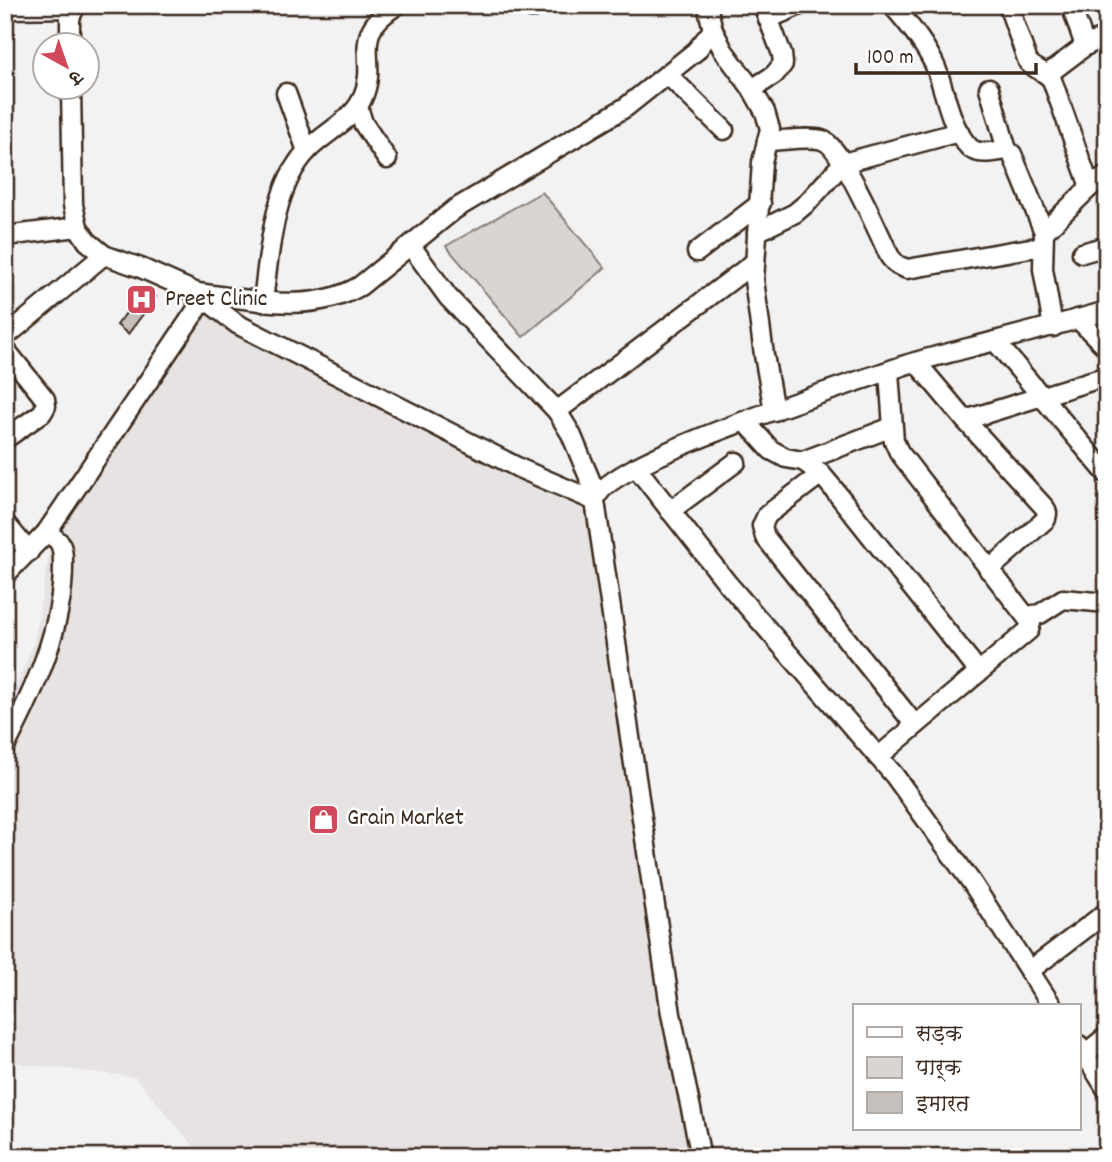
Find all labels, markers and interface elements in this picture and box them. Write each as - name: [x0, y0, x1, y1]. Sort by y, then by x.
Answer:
- north arrow: [32, 32, 102, 102]
- scale bar: [856, 32, 1037, 76]
- text: 100 m: [867, 44, 914, 74]
- text: उ: [61, 62, 88, 91]
- hospital icon: Preet Clinic: [125, 283, 159, 317]
- place label: Preet Clinic: [165, 283, 267, 317]
- shop icon: Grain Market: [307, 802, 341, 836]
- place label: Grain Market: [347, 802, 464, 836]
- legend: [853, 1004, 1080, 1130]
- text: सड़क: [915, 1021, 963, 1051]
- text: पार्क: [915, 1055, 962, 1085]
- text: इमारत: [915, 1091, 970, 1121]

